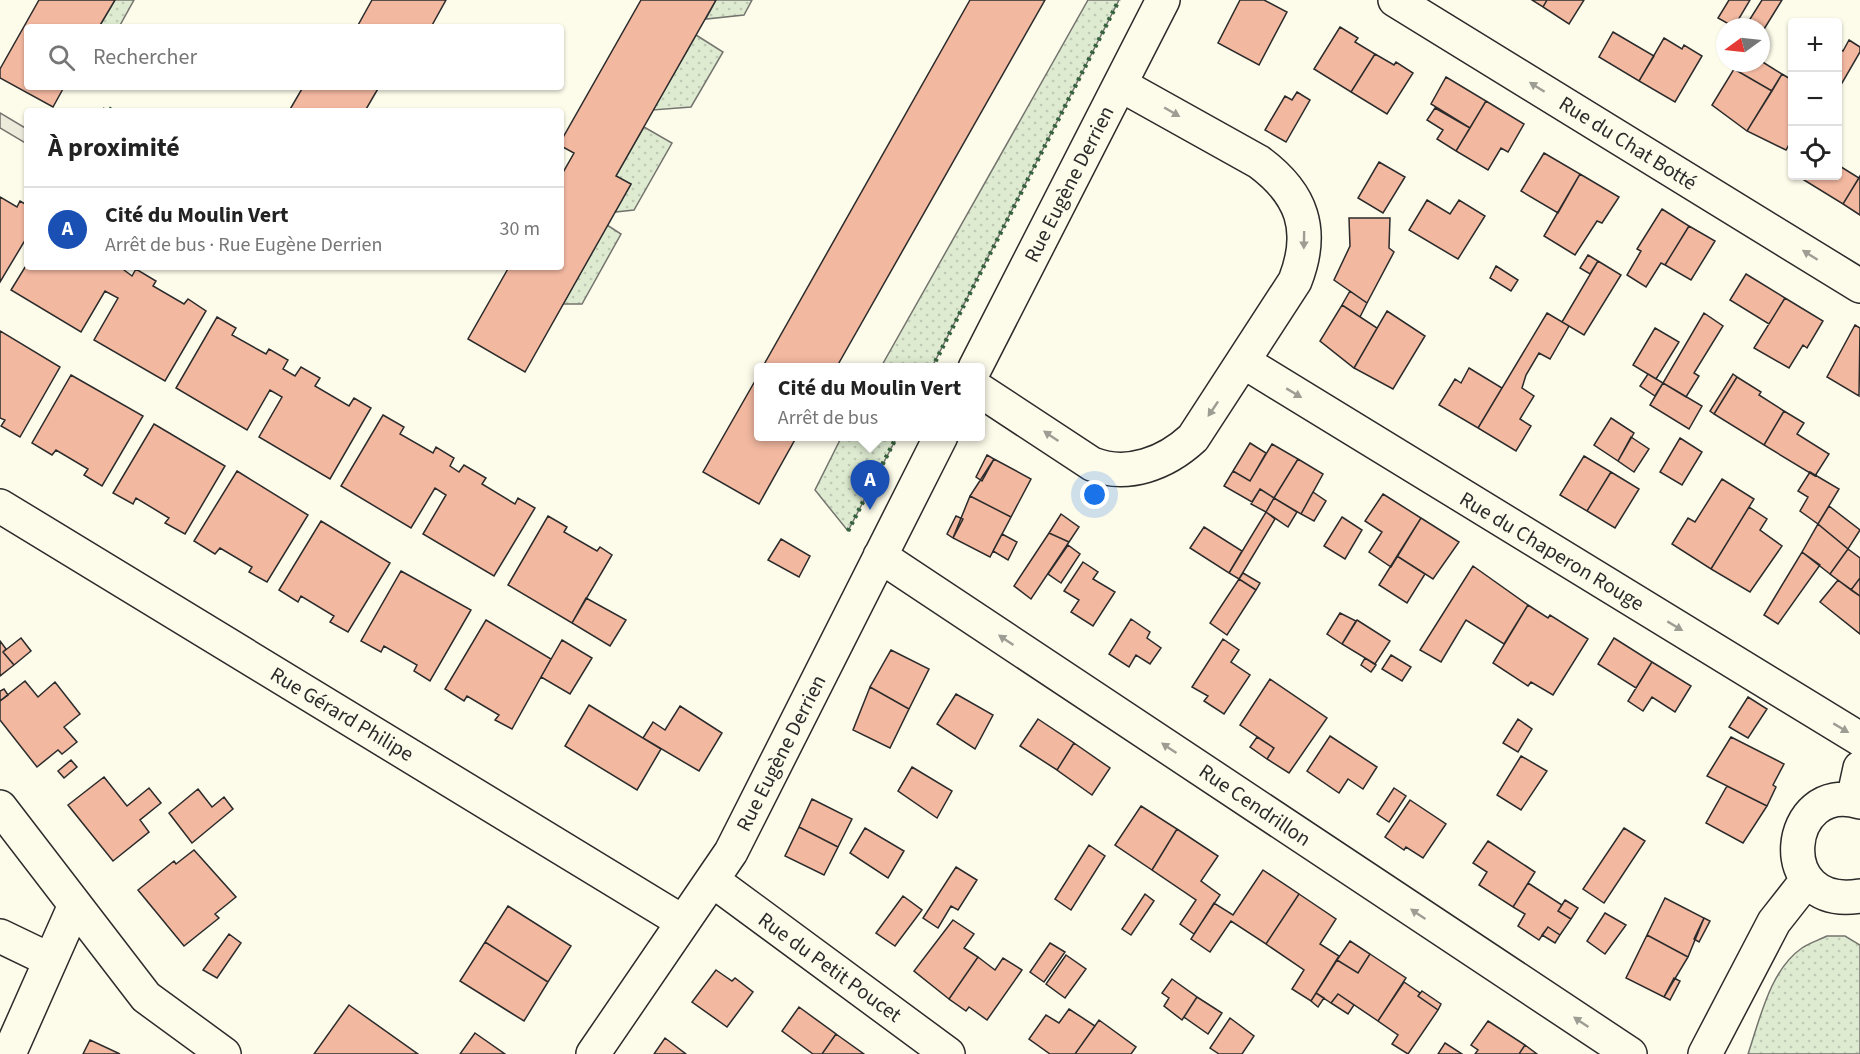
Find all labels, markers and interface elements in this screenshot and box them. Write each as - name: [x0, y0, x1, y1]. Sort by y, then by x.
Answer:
- north arrow: [1716, 18, 1770, 72]
- map controls: [1788, 18, 1842, 180]
- button: +: [1788, 18, 1842, 72]
- search box: [24, 24, 564, 90]
- icon: search: [45, 41, 78, 74]
- text: Rechercher: [93, 41, 197, 73]
- button: −: [1788, 72, 1842, 126]
- one-way arrow: [1529, 82, 1545, 93]
- street label: Rue du Chat Botté: [1553, 89, 1703, 197]
- street label: Rue Eugène Derrien: [1017, 100, 1121, 268]
- one-way arrow: [1164, 107, 1181, 117]
- button: locate: [1788, 126, 1842, 180]
- text: À proximité: [48, 129, 180, 166]
- text: Cité du Moulin Vert: [105, 199, 288, 231]
- text: A: [62, 215, 73, 243]
- text: 30 m: [500, 215, 540, 243]
- one-way arrow: [1299, 230, 1309, 249]
- text: Arrêt de bus · Rue Eugène Derrien: [105, 231, 382, 259]
- one-way arrow: [1802, 250, 1818, 261]
- popup: [754, 363, 985, 441]
- text: Cité du Moulin Vert: [778, 372, 961, 404]
- one-way arrow: [1286, 387, 1302, 398]
- one-way arrow: [1208, 401, 1219, 417]
- text: Arrêt de bus: [778, 404, 878, 432]
- one-way arrow: [1044, 430, 1060, 442]
- pin: A: [850, 460, 890, 510]
- your location: [1080, 480, 1109, 509]
- street label: Rue du Chaperon Rouge: [1454, 484, 1650, 618]
- one-way arrow: [1667, 621, 1683, 632]
- one-way arrow: [998, 634, 1014, 645]
- street label: Rue Gérard Philipe: [265, 659, 419, 769]
- street label: Rue Eugène Derrien: [729, 669, 833, 837]
- one-way arrow: [1833, 722, 1849, 733]
- one-way arrow: [1160, 742, 1177, 753]
- street label: Rue Cendrillon: [1193, 756, 1317, 854]
- street label: Rue du Petit Poucet: [752, 905, 908, 1029]
- one-way arrow: [1410, 908, 1427, 919]
- one-way arrow: [1573, 1016, 1589, 1027]

